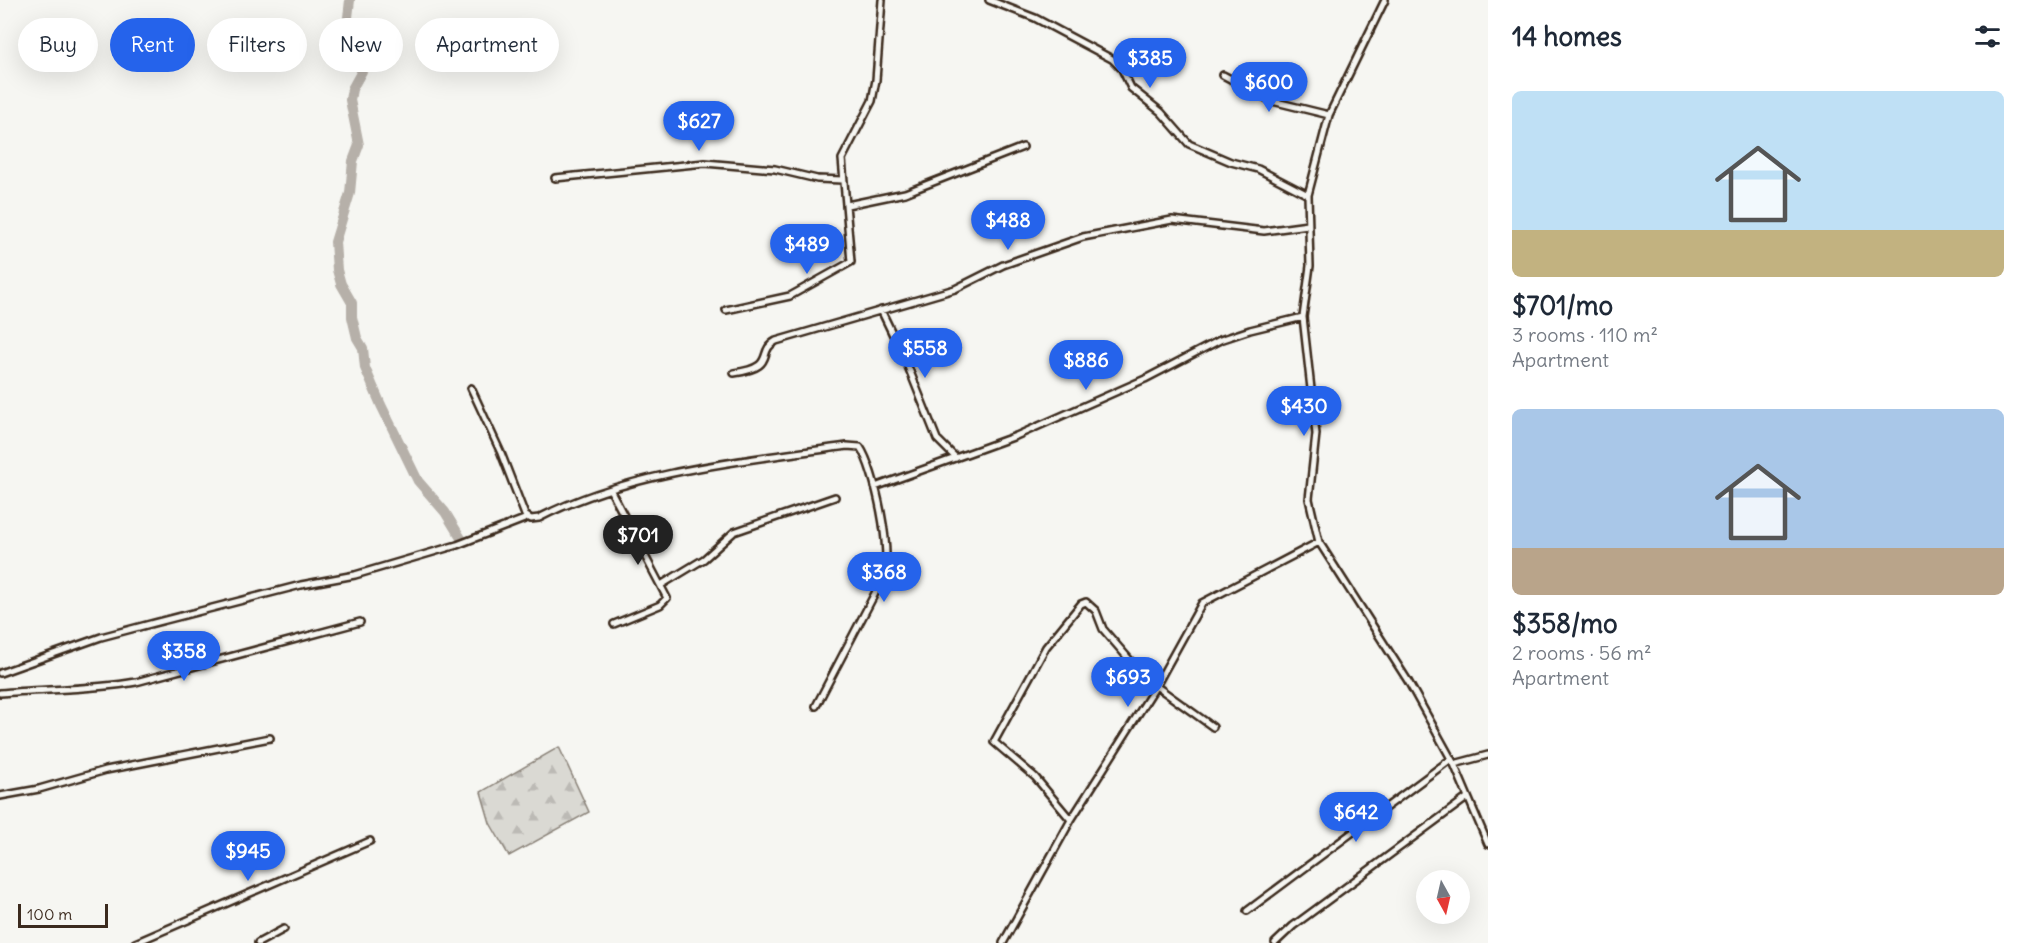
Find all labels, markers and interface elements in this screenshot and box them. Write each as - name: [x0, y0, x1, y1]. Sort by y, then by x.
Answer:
- chip: Buy: [18, 18, 98, 72]
- chip: Rent: [110, 18, 195, 72]
- chip: Filters: [207, 18, 307, 72]
- chip: New: [319, 18, 403, 72]
- chip: Apartment: [415, 18, 559, 72]
- text: 14 homes: [1512, 20, 1622, 53]
- icon: filters: [1971, 20, 2004, 53]
- pin: $385: [1114, 38, 1186, 89]
- text: $385: [1127, 45, 1173, 70]
- pin: $600: [1233, 62, 1305, 113]
- text: $600: [1245, 69, 1293, 94]
- pin: $627: [663, 101, 735, 152]
- text: $627: [677, 108, 721, 133]
- icon: home: [1704, 130, 1812, 238]
- pin: $488: [972, 200, 1044, 251]
- text: $488: [985, 207, 1031, 232]
- pin: $489: [771, 224, 843, 275]
- text: $489: [784, 231, 830, 256]
- text: $701/mo: [1512, 289, 1613, 322]
- text: 3 rooms · 110 m²: [1512, 322, 1658, 347]
- pin: $558: [889, 328, 961, 379]
- text: $558: [902, 335, 948, 360]
- pin: $886: [1050, 340, 1122, 391]
- text: $886: [1063, 347, 1109, 372]
- text: Apartment: [1512, 347, 1609, 372]
- pin: $430: [1268, 386, 1340, 437]
- text: $430: [1280, 393, 1328, 418]
- icon: home: [1704, 448, 1812, 556]
- pin: $701: [602, 515, 674, 566]
- text: $701: [617, 522, 659, 547]
- pin: $368: [848, 552, 920, 603]
- text: $368: [861, 559, 907, 584]
- text: $358/mo: [1512, 607, 1618, 640]
- pin: $358: [148, 631, 220, 682]
- text: $358: [161, 638, 207, 663]
- text: 2 rooms · 56 m²: [1512, 640, 1652, 665]
- pin: $693: [1092, 657, 1164, 708]
- text: $693: [1105, 664, 1151, 689]
- text: Apartment: [1512, 665, 1609, 690]
- pin: $642: [1320, 792, 1392, 843]
- text: $642: [1333, 799, 1379, 824]
- pin: $945: [212, 831, 284, 882]
- text: $945: [225, 838, 271, 863]
- north arrow: [1416, 870, 1470, 924]
- map controls: [1416, 870, 1470, 924]
- scale bar: [18, 901, 108, 928]
- text: 100 m: [27, 904, 72, 924]

